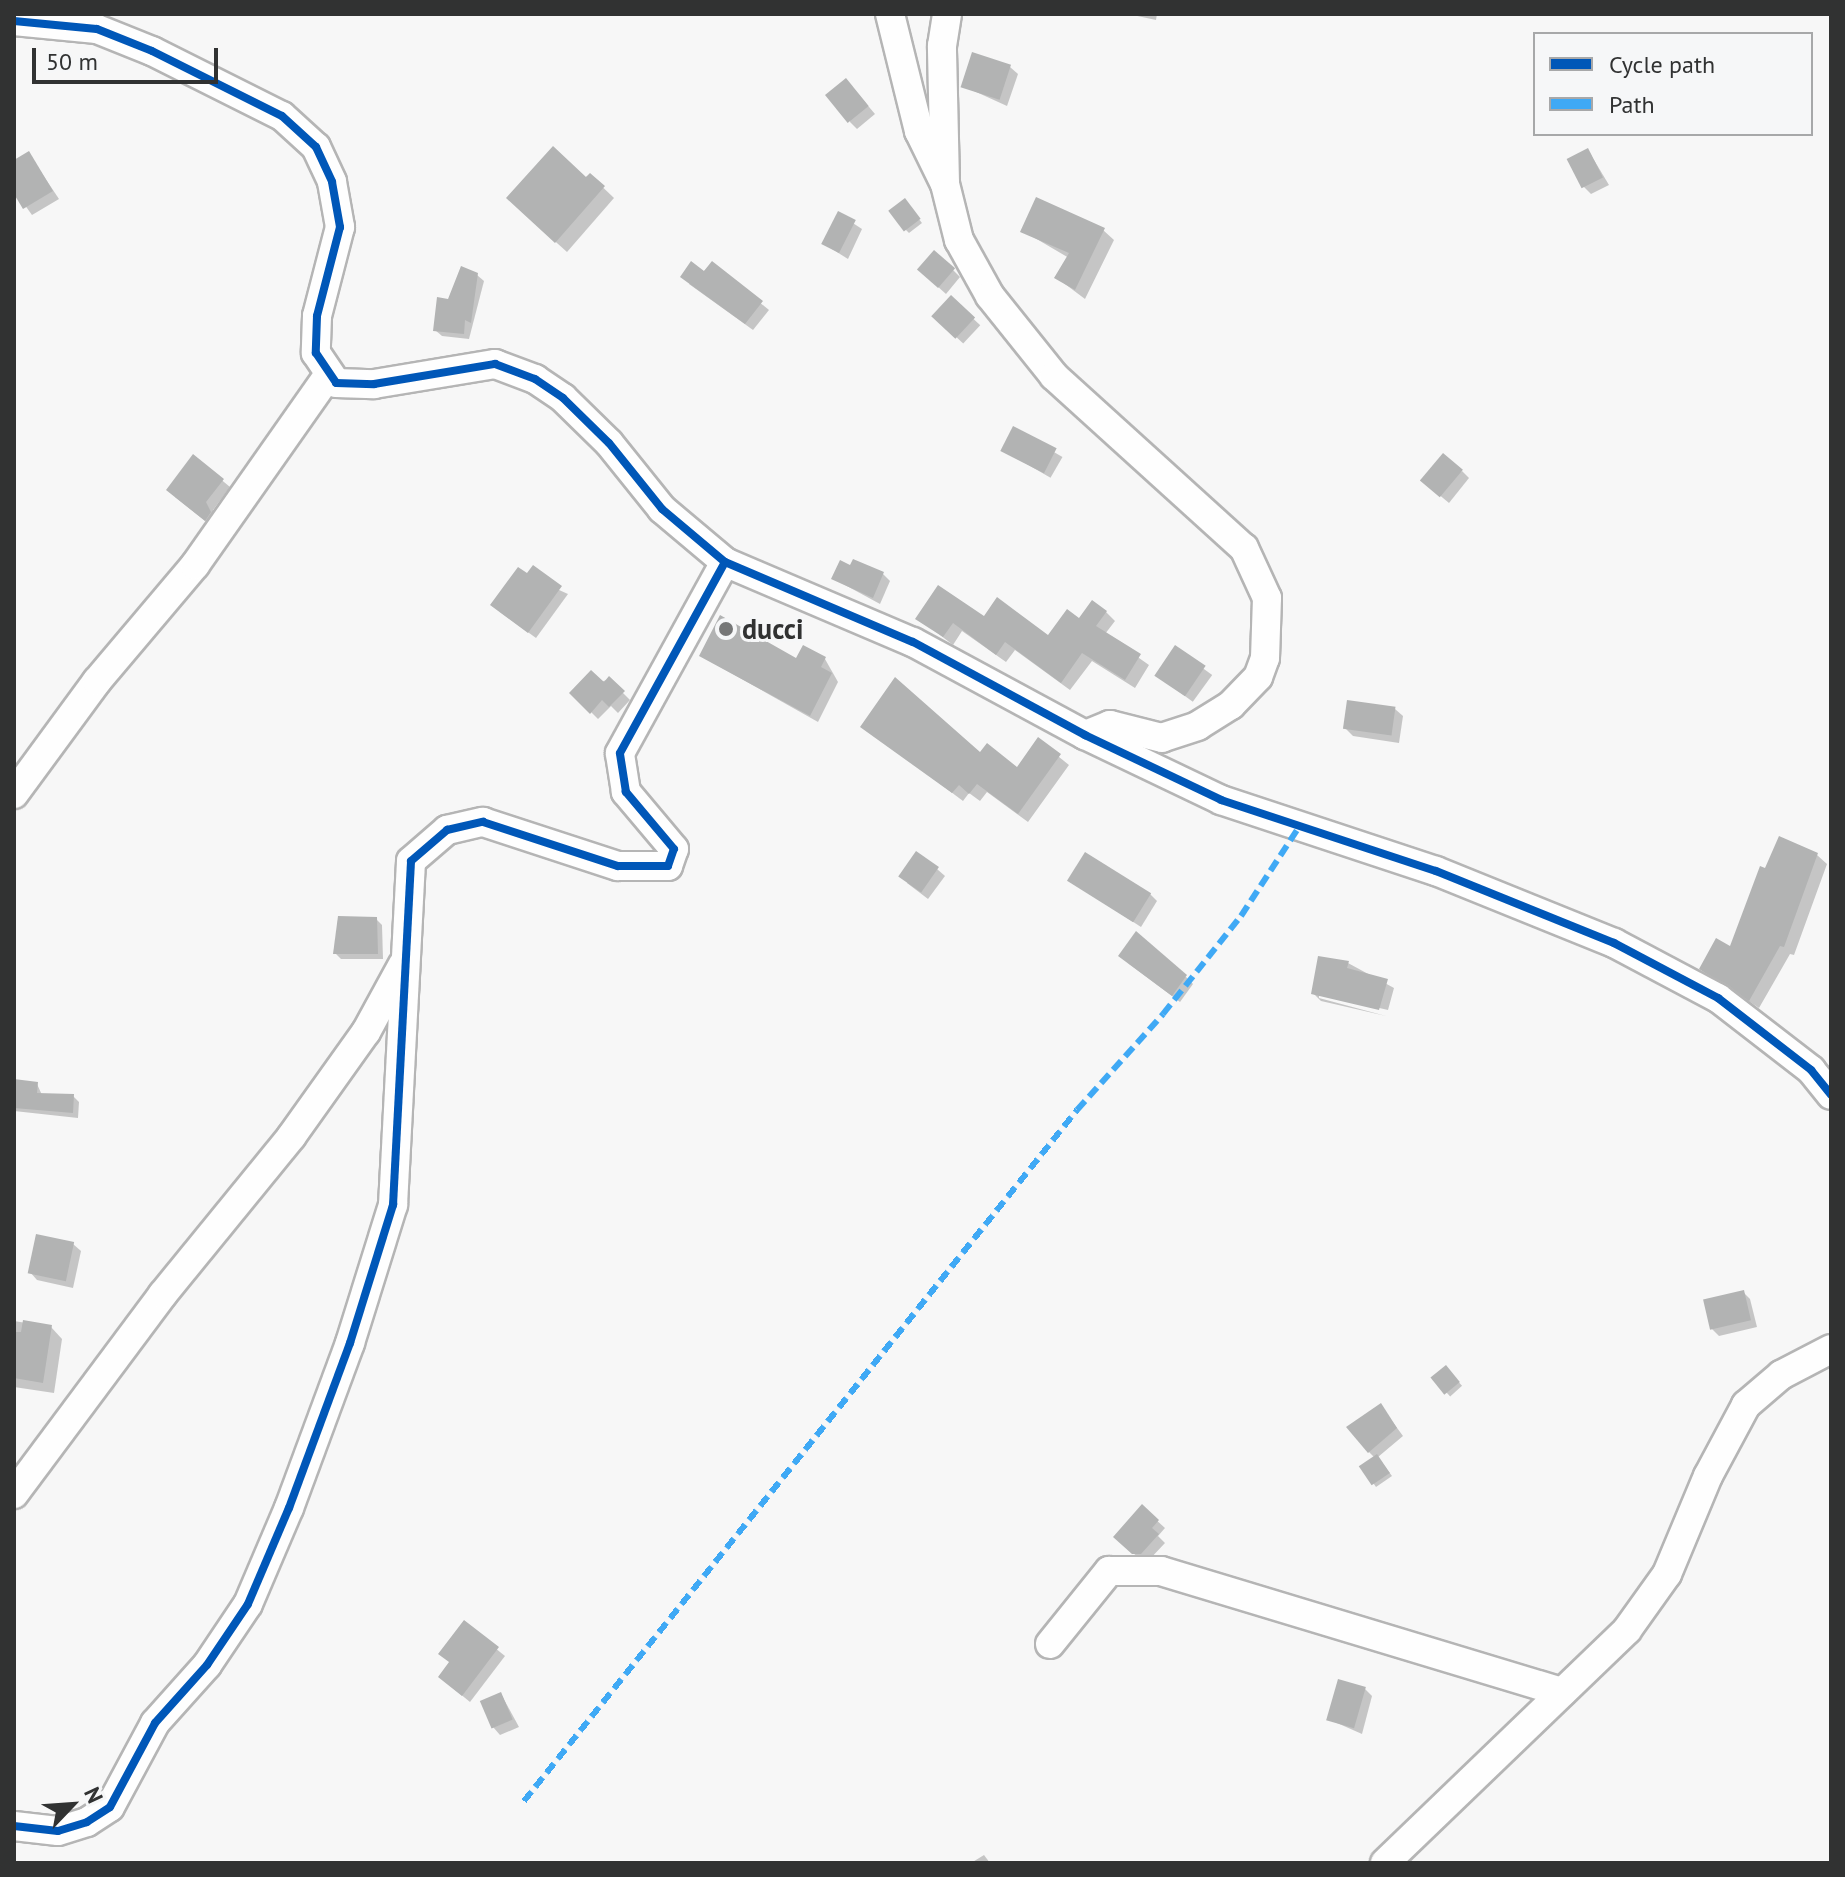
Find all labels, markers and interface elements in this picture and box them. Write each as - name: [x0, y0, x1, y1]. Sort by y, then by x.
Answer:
- scale bar: [36, 32, 222, 82]
- legend: [1533, 32, 1813, 136]
- text: 50 m: [46, 46, 98, 77]
- text: Cycle path: [1609, 49, 1715, 80]
- text: Path: [1609, 89, 1655, 120]
- place label: ducci: [742, 612, 803, 646]
- marker: ducci: [717, 620, 735, 638]
- north arrow: [32, 1765, 112, 1845]
- text: N: [78, 1782, 109, 1807]

